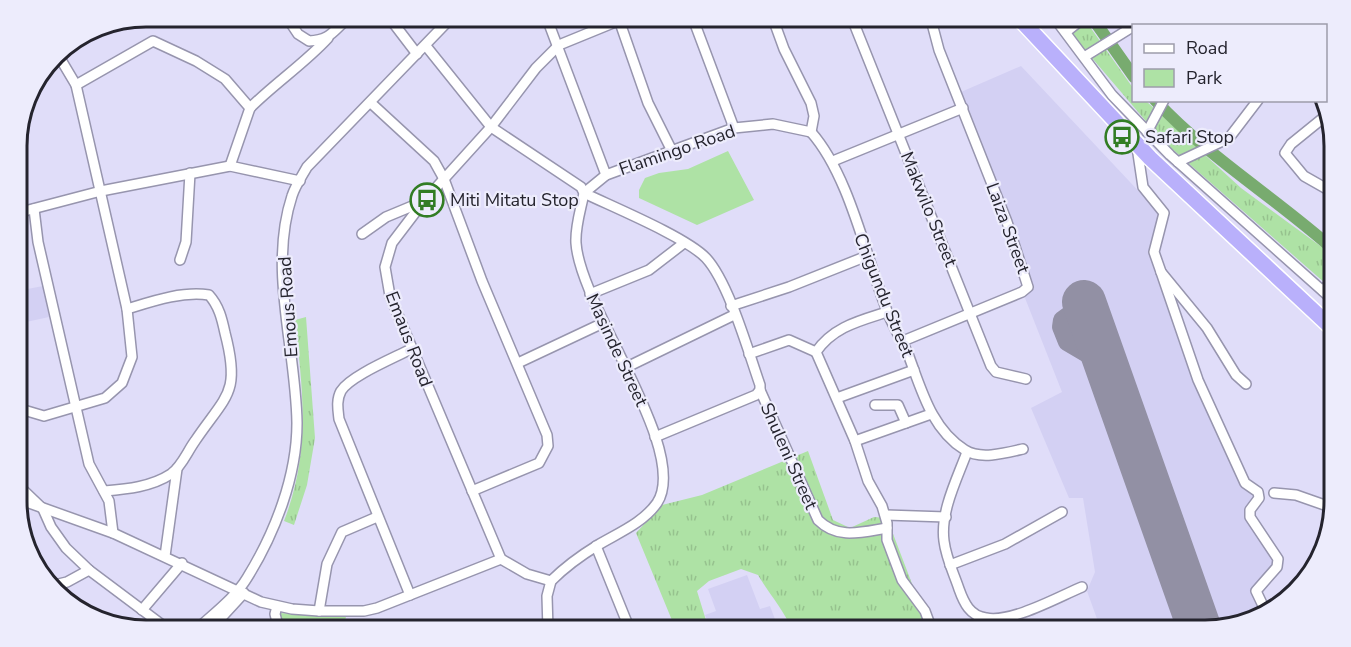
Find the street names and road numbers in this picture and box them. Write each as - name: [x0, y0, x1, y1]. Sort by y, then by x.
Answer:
- street label: Flamingo Road: [616, 119, 738, 181]
- street label: Makwilo Street: [895, 148, 963, 271]
- street label: Laiza Street: [980, 179, 1036, 277]
- street label: Chigundu Street: [848, 229, 920, 361]
- street label: Emous Road: [273, 256, 303, 358]
- street label: Emaus Road: [380, 288, 438, 390]
- street label: Masinde Street: [580, 290, 654, 411]
- street label: Shuleni Street: [755, 399, 824, 514]

